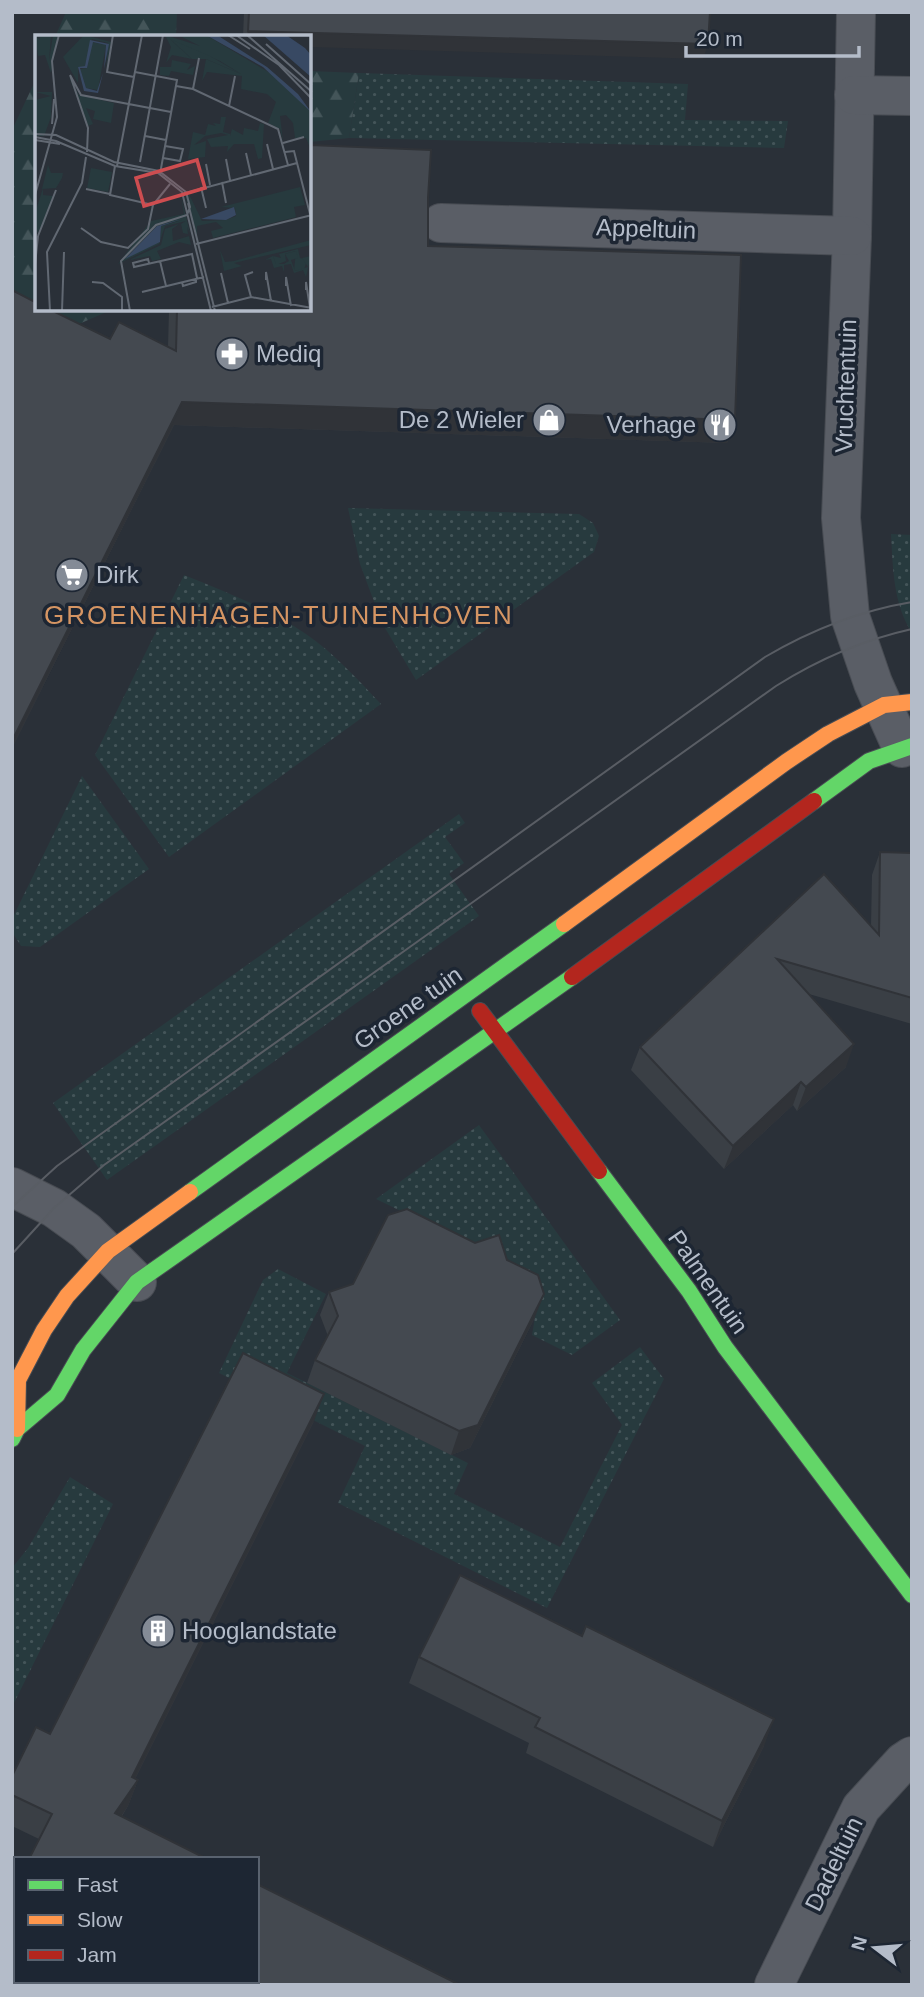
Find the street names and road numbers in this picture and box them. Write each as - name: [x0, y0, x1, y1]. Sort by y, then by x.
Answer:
- street label: Appeltuin: [596, 213, 696, 244]
- street label: Vruchtentuin: [830, 319, 861, 453]
- street label: Groene tuin: [349, 961, 467, 1055]
- street label: Palmentuin: [663, 1225, 754, 1339]
- street label: Dadeltuin: [799, 1812, 868, 1915]

